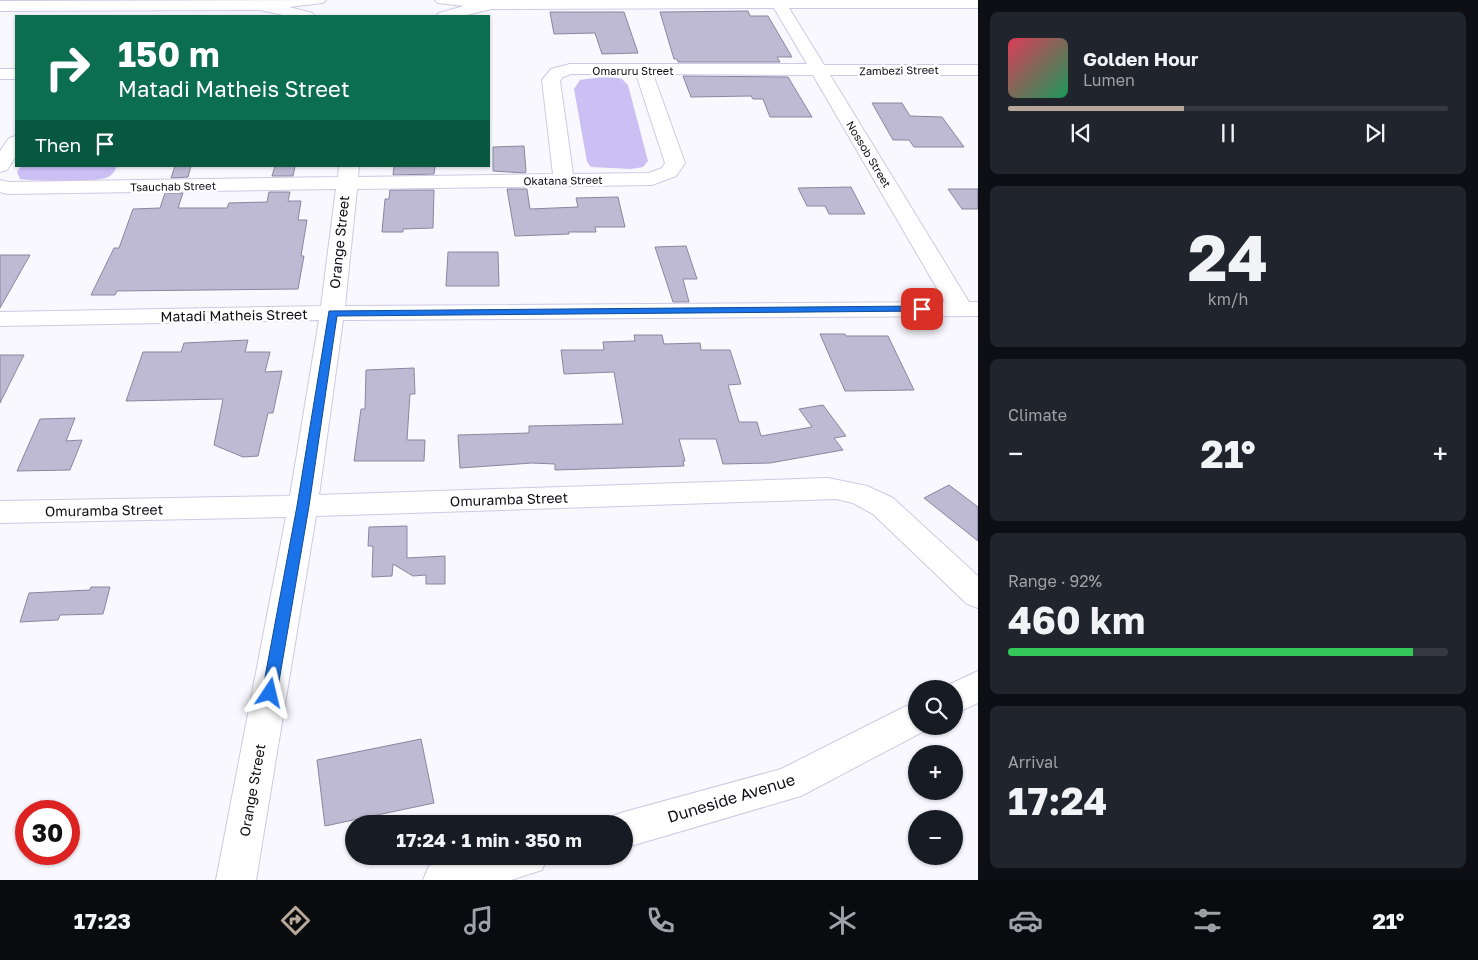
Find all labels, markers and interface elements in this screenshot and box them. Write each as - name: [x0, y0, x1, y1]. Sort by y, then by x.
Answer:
- text: 150 m: [118, 33, 220, 75]
- icon: right: [35, 35, 100, 100]
- text: Golden Hour: [1083, 47, 1198, 70]
- street label: Zambezi Street: [859, 63, 939, 77]
- street label: Omaruru Street: [592, 64, 674, 77]
- text: Lumen: [1083, 70, 1135, 90]
- text: Matadi Matheis Street: [118, 75, 350, 102]
- street label: Nossob Street: [844, 118, 894, 190]
- icon: previous: [1067, 119, 1095, 147]
- icon: pause: [1214, 119, 1242, 147]
- icon: next: [1361, 119, 1389, 147]
- icon: arrive: [91, 130, 119, 158]
- text: Then: [35, 133, 81, 156]
- street label: Okatana Street: [523, 173, 603, 187]
- street label: Tsauchab Street: [130, 179, 216, 193]
- street label: Orange Street: [326, 194, 352, 290]
- text: 24: [1188, 217, 1268, 295]
- pin: [901, 288, 943, 330]
- text: km/h: [1208, 289, 1248, 309]
- icon: arrive: [908, 295, 936, 323]
- street label: Matadi Matheis Street: [160, 305, 308, 325]
- text: Climate: [1008, 405, 1067, 425]
- text: 21°: [1201, 431, 1256, 476]
- text: −: [1008, 437, 1023, 470]
- text: +: [1433, 437, 1448, 470]
- street label: Omuramba Street: [450, 488, 568, 510]
- street label: Omuramba Street: [45, 500, 163, 520]
- text: Range · 92%: [1008, 571, 1102, 591]
- text: 460 km: [1008, 597, 1145, 642]
- position arrow: [243, 666, 295, 718]
- map controls: [908, 680, 963, 865]
- button: search: [908, 680, 963, 735]
- street label: Orange Street: [235, 742, 269, 838]
- button: +: [908, 745, 963, 800]
- text: Arrival: [1008, 752, 1058, 772]
- street label: Duneside Avenue: [665, 769, 797, 827]
- text: 17:24: [1008, 778, 1107, 823]
- speed limit sign: 30: [15, 800, 80, 865]
- button: −: [908, 810, 963, 865]
- text: 17:24 · 1 min · 350 m: [396, 828, 582, 851]
- icon: directions: [278, 903, 313, 938]
- icon: music: [461, 903, 496, 938]
- icon: phone: [643, 903, 678, 938]
- icon: climate: [825, 903, 860, 938]
- icon: car: [1008, 903, 1043, 938]
- icon: filters: [1190, 903, 1225, 938]
- text: 17:23: [74, 907, 131, 934]
- text: 21°: [1372, 907, 1404, 934]

